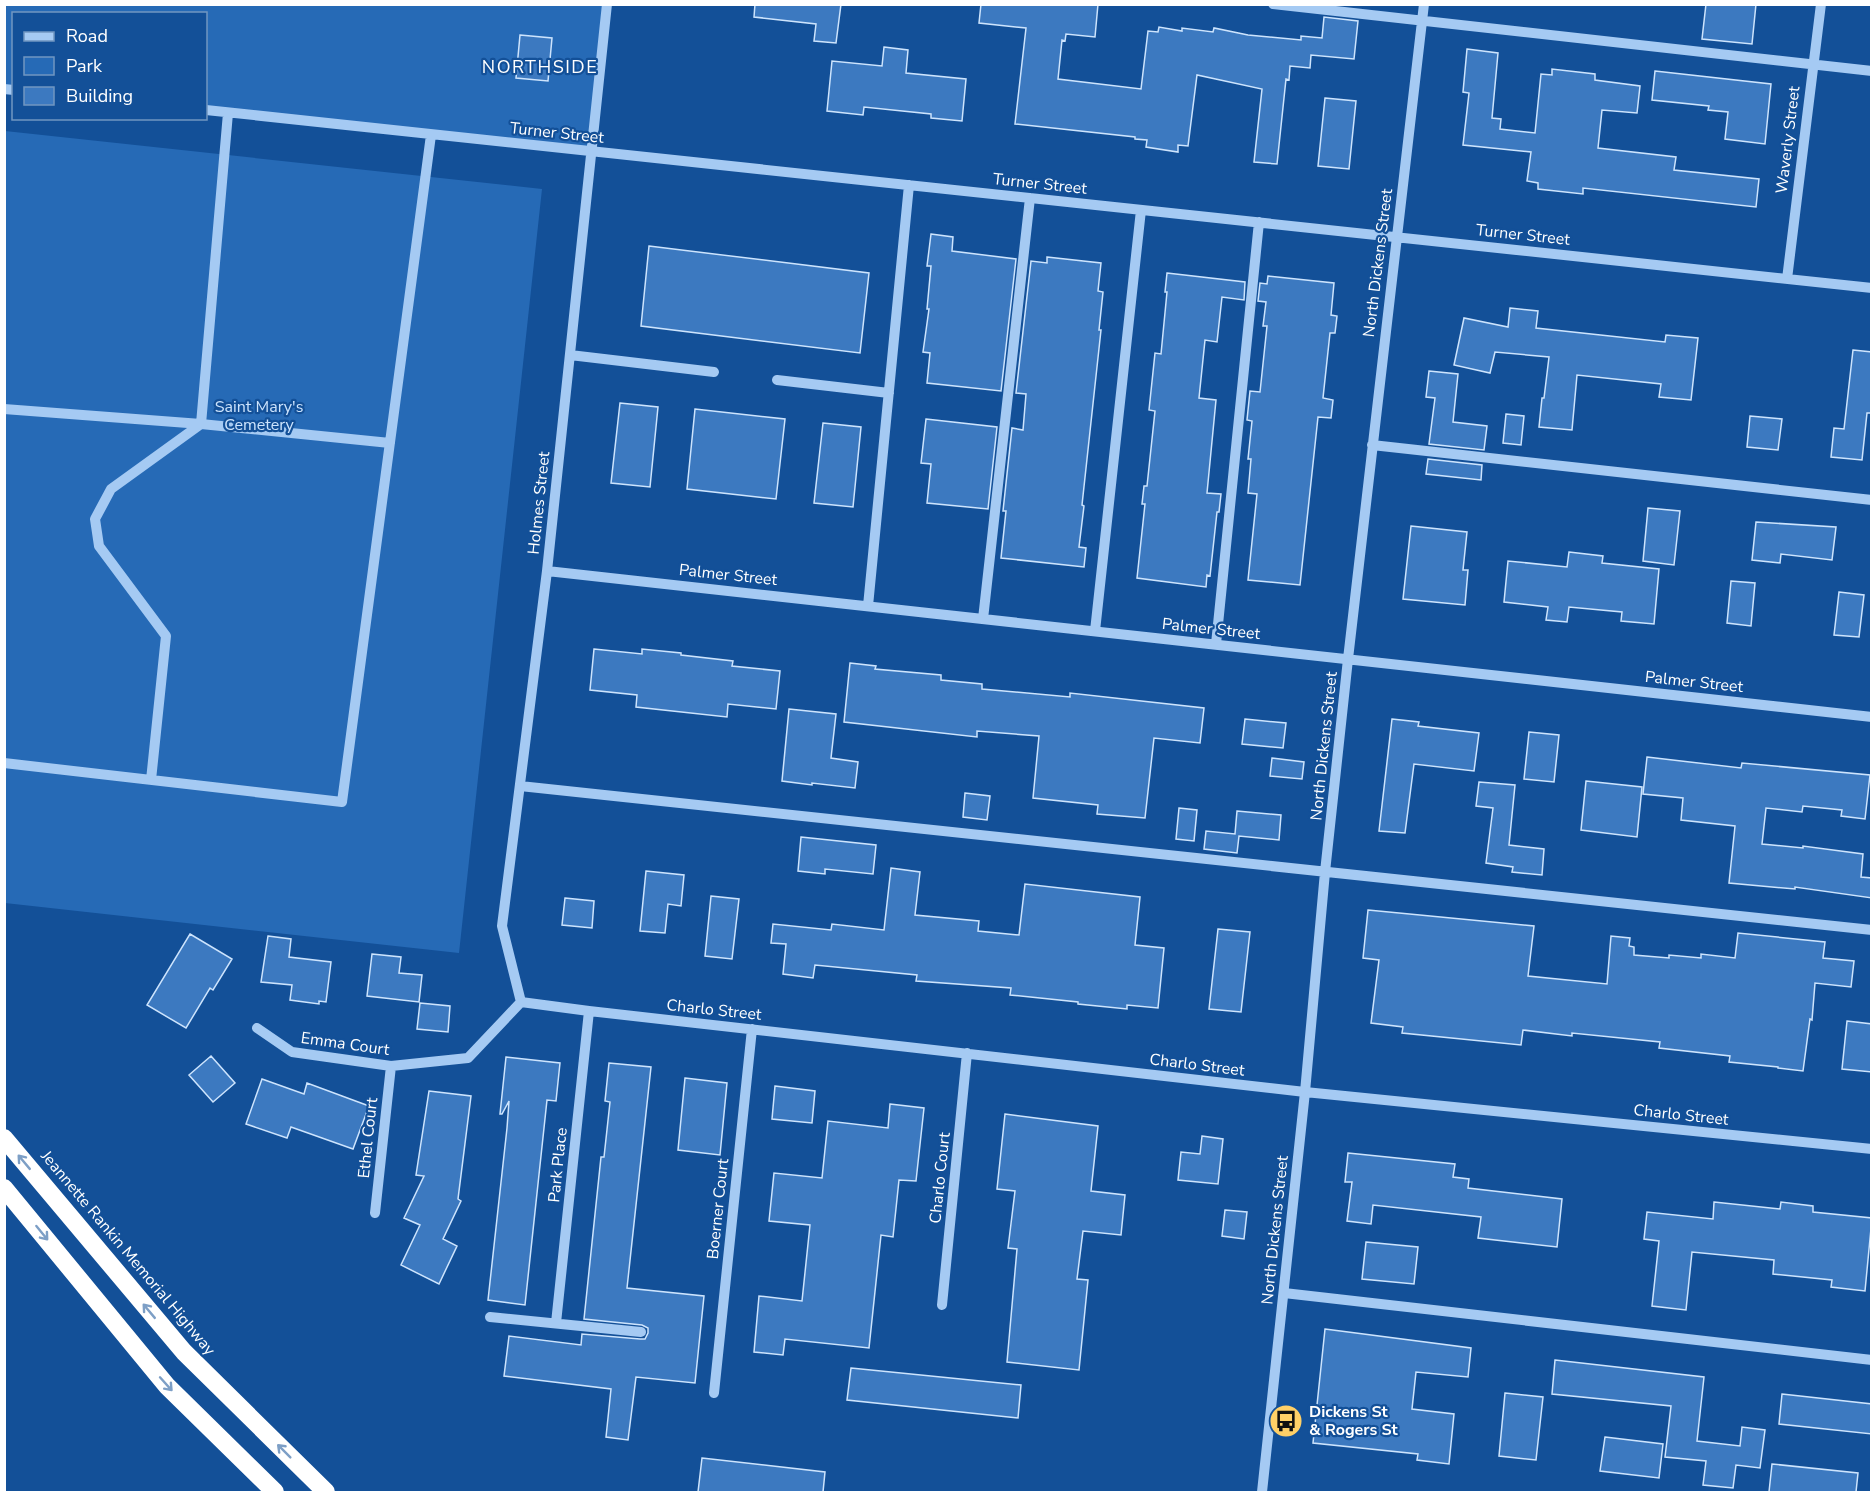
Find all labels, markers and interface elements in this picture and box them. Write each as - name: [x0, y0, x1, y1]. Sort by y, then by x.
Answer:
- legend: [12, 12, 207, 120]
- text: Road: [66, 24, 108, 48]
- text: Park: [66, 54, 103, 78]
- district label: NORTHSIDE: [482, 55, 598, 79]
- text: Building: [66, 84, 133, 108]
- street label: Waverly Street: [1771, 85, 1806, 195]
- street label: Turner Street: [509, 117, 605, 149]
- street label: Turner Street: [992, 168, 1088, 200]
- street label: North Dickens Street: [1358, 187, 1398, 339]
- street label: Turner Street: [1475, 219, 1571, 251]
- park label: Saint Mary's Cemetery: [215, 396, 303, 436]
- street label: Holmes Street: [523, 450, 555, 556]
- street label: Palmer Street: [678, 559, 779, 591]
- street label: Palmer Street: [1161, 613, 1262, 645]
- street label: Palmer Street: [1644, 666, 1745, 698]
- street label: North Dickens Street: [1305, 670, 1343, 822]
- street label: Charlo Street: [665, 994, 763, 1026]
- street label: Emma Court: [299, 1027, 391, 1061]
- street label: Charlo Street: [1148, 1048, 1246, 1082]
- street label: Ethel Court: [353, 1096, 383, 1179]
- street label: Charlo Street: [1632, 1099, 1730, 1131]
- street label: Park Place: [543, 1126, 573, 1204]
- street label: Charlo Court: [924, 1131, 956, 1225]
- street label: Jeannette Rankin Memorial Highway: [35, 1145, 221, 1361]
- street label: North Dickens Street: [1256, 1154, 1294, 1306]
- one-way arrow: [17, 1155, 31, 1170]
- street label: Boerner Court: [702, 1157, 734, 1260]
- one-way arrow: [35, 1225, 48, 1241]
- one-way arrow: [142, 1304, 156, 1319]
- one-way arrow: [159, 1376, 173, 1391]
- place label: Dickens St & Rogers St: [1309, 1401, 1399, 1441]
- bus stop icon: Dickens St & Rogers St: [1268, 1403, 1304, 1439]
- one-way arrow: [277, 1444, 292, 1459]

